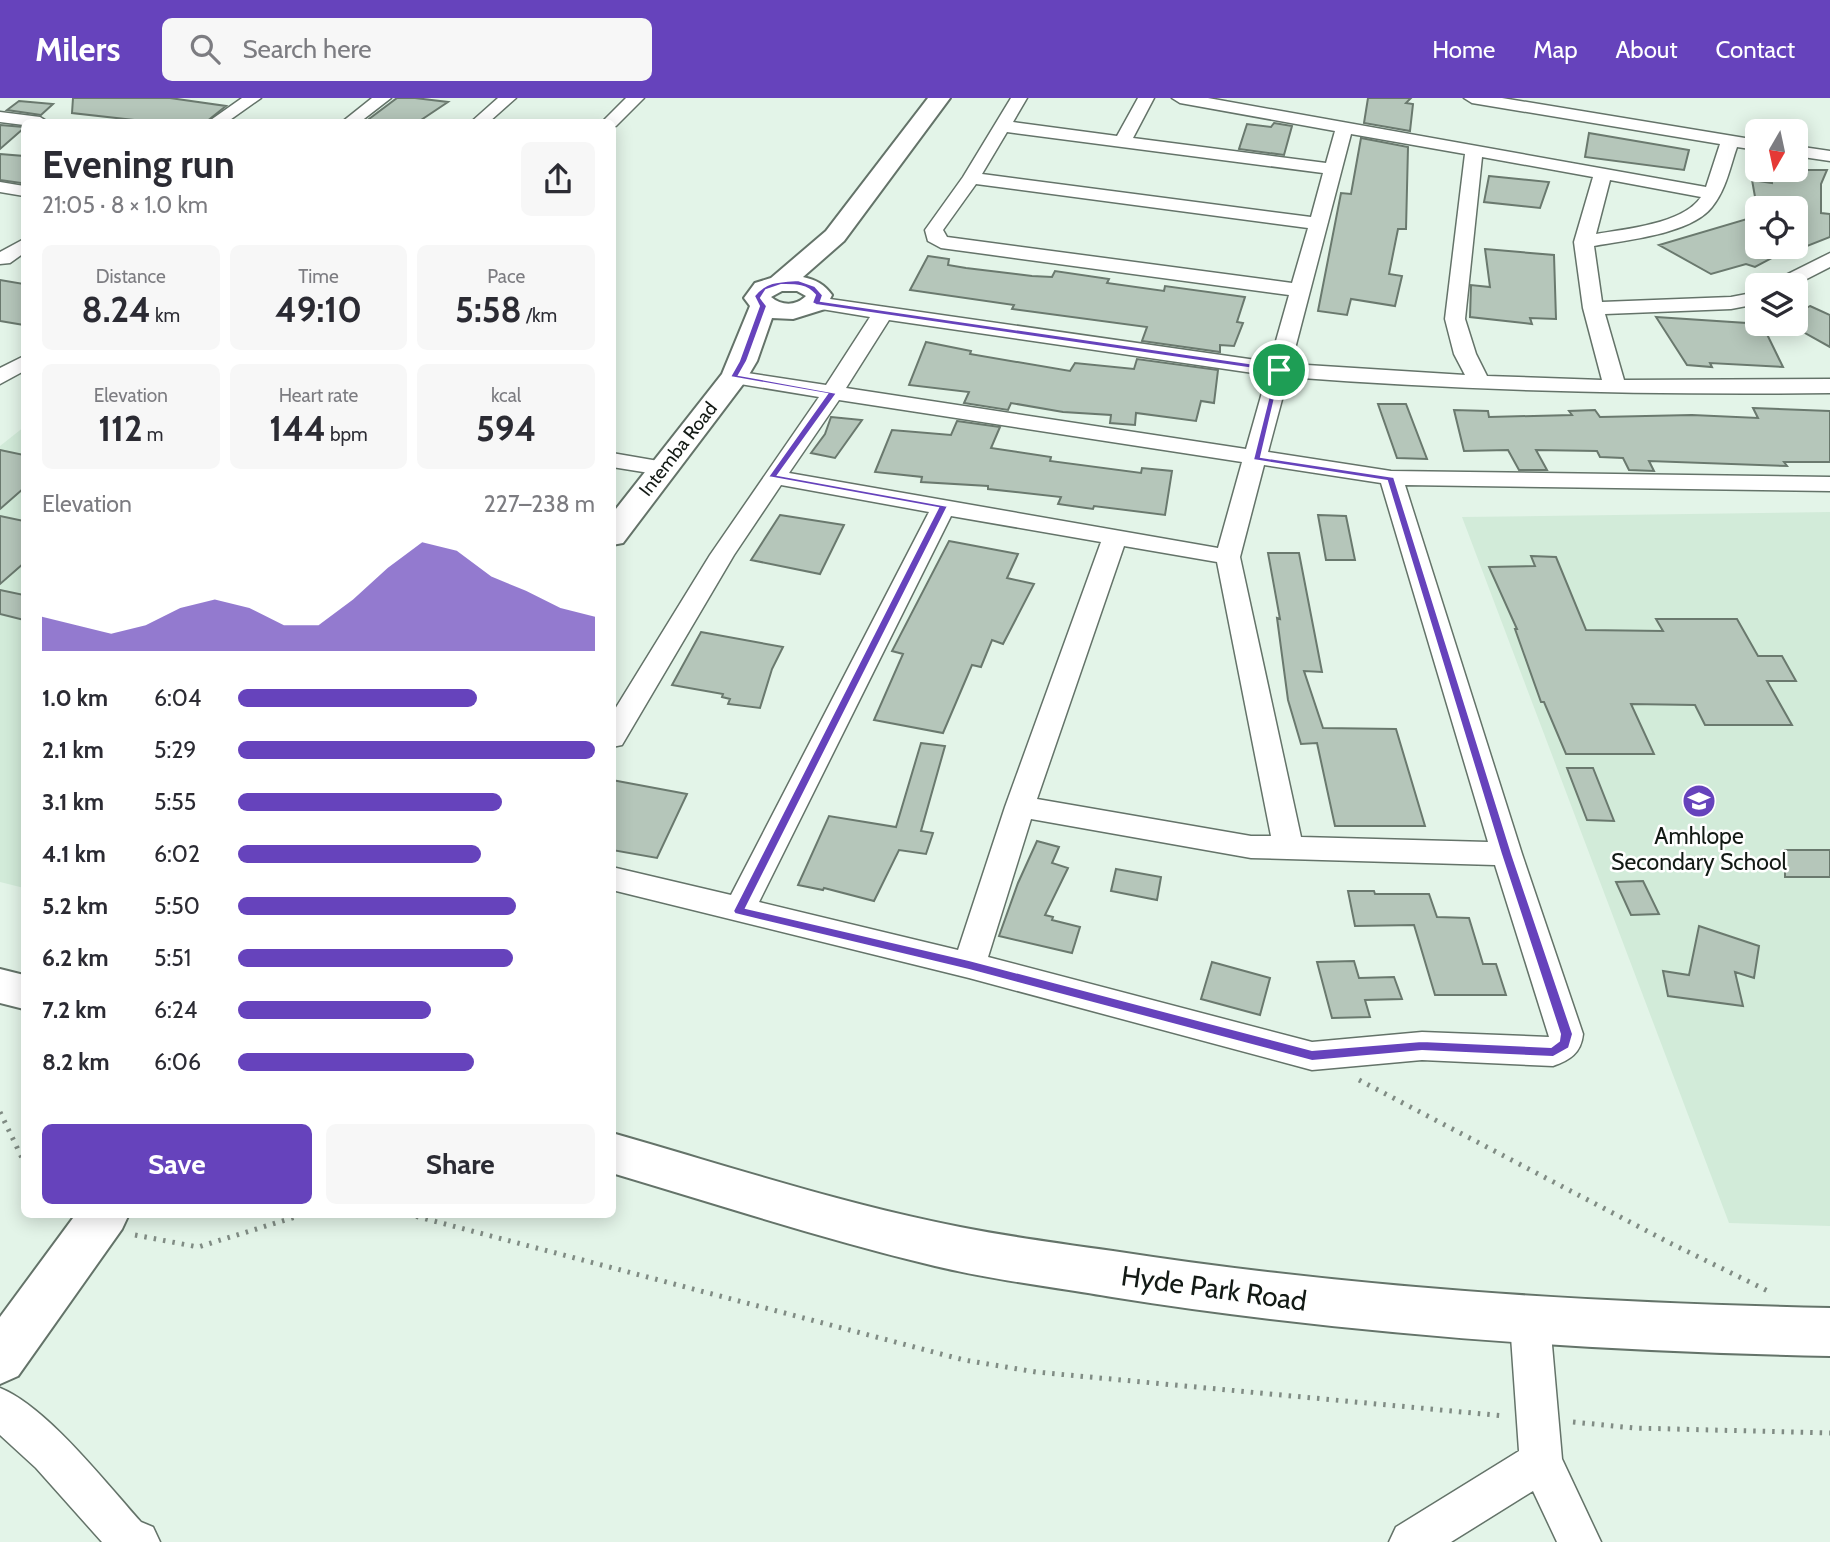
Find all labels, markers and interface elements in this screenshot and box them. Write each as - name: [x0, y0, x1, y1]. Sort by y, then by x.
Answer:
- search box: [162, 18, 652, 81]
- text: Milers: [35, 29, 120, 69]
- icon: search: [186, 30, 224, 68]
- text: Search here: [242, 33, 372, 65]
- text: Home: [1432, 35, 1495, 64]
- text: Map: [1533, 35, 1578, 64]
- text: About: [1616, 35, 1678, 64]
- text: Contact: [1716, 35, 1795, 64]
- north arrow: [1745, 119, 1808, 182]
- map controls: [1745, 119, 1808, 336]
- text: Evening run: [42, 141, 235, 188]
- button: share: [521, 142, 595, 216]
- text: 21:05 · 8 × 1.0 km: [42, 191, 208, 219]
- button: locate: [1745, 196, 1808, 259]
- text: Distance: [96, 265, 166, 288]
- text: Time: [298, 265, 339, 288]
- text: Pace: [487, 265, 525, 288]
- button: layers: [1745, 273, 1808, 336]
- text: 8.24: [82, 288, 151, 331]
- text: 49:10: [275, 288, 362, 331]
- text: 5:58: [455, 288, 522, 331]
- text: km: [151, 304, 180, 327]
- text: /km: [522, 304, 557, 327]
- pin: [1249, 340, 1309, 400]
- icon: arrive: [1260, 351, 1298, 389]
- text: Elevation: [94, 384, 168, 407]
- text: Heart rate: [279, 384, 358, 407]
- text: kcal: [491, 384, 521, 407]
- street label: Intemba Road: [634, 397, 722, 501]
- text: 112: [98, 407, 143, 450]
- text: 144: [269, 407, 326, 450]
- text: 594: [476, 407, 536, 450]
- text: m: [143, 423, 163, 446]
- text: bpm: [326, 423, 368, 446]
- text: Elevation: [42, 490, 132, 518]
- text: 227–238 m: [484, 490, 595, 518]
- text: 1.0 km: [42, 684, 108, 712]
- text: 6:04: [154, 684, 201, 712]
- text: 2.1 km: [42, 736, 104, 764]
- text: 5:29: [154, 736, 196, 764]
- school or university icon: Amhlope Secondary School: [1680, 782, 1718, 820]
- text: 3.1 km: [42, 788, 104, 816]
- text: 5:55: [154, 788, 196, 816]
- place label: Amhlope Secondary School: [1611, 822, 1788, 876]
- text: 4.1 km: [42, 840, 106, 868]
- text: 6:02: [154, 840, 200, 868]
- text: 5.2 km: [42, 892, 108, 920]
- text: 5:50: [154, 892, 200, 920]
- text: 6.2 km: [42, 944, 109, 972]
- text: 5:51: [154, 944, 191, 972]
- text: 7.2 km: [42, 996, 107, 1024]
- text: 6:24: [154, 996, 197, 1024]
- text: 8.2 km: [42, 1048, 109, 1076]
- text: 6:06: [154, 1048, 201, 1076]
- button: Save: [42, 1124, 312, 1204]
- button: Share: [326, 1124, 595, 1204]
- street label: Hyde Park Road: [1119, 1258, 1309, 1318]

